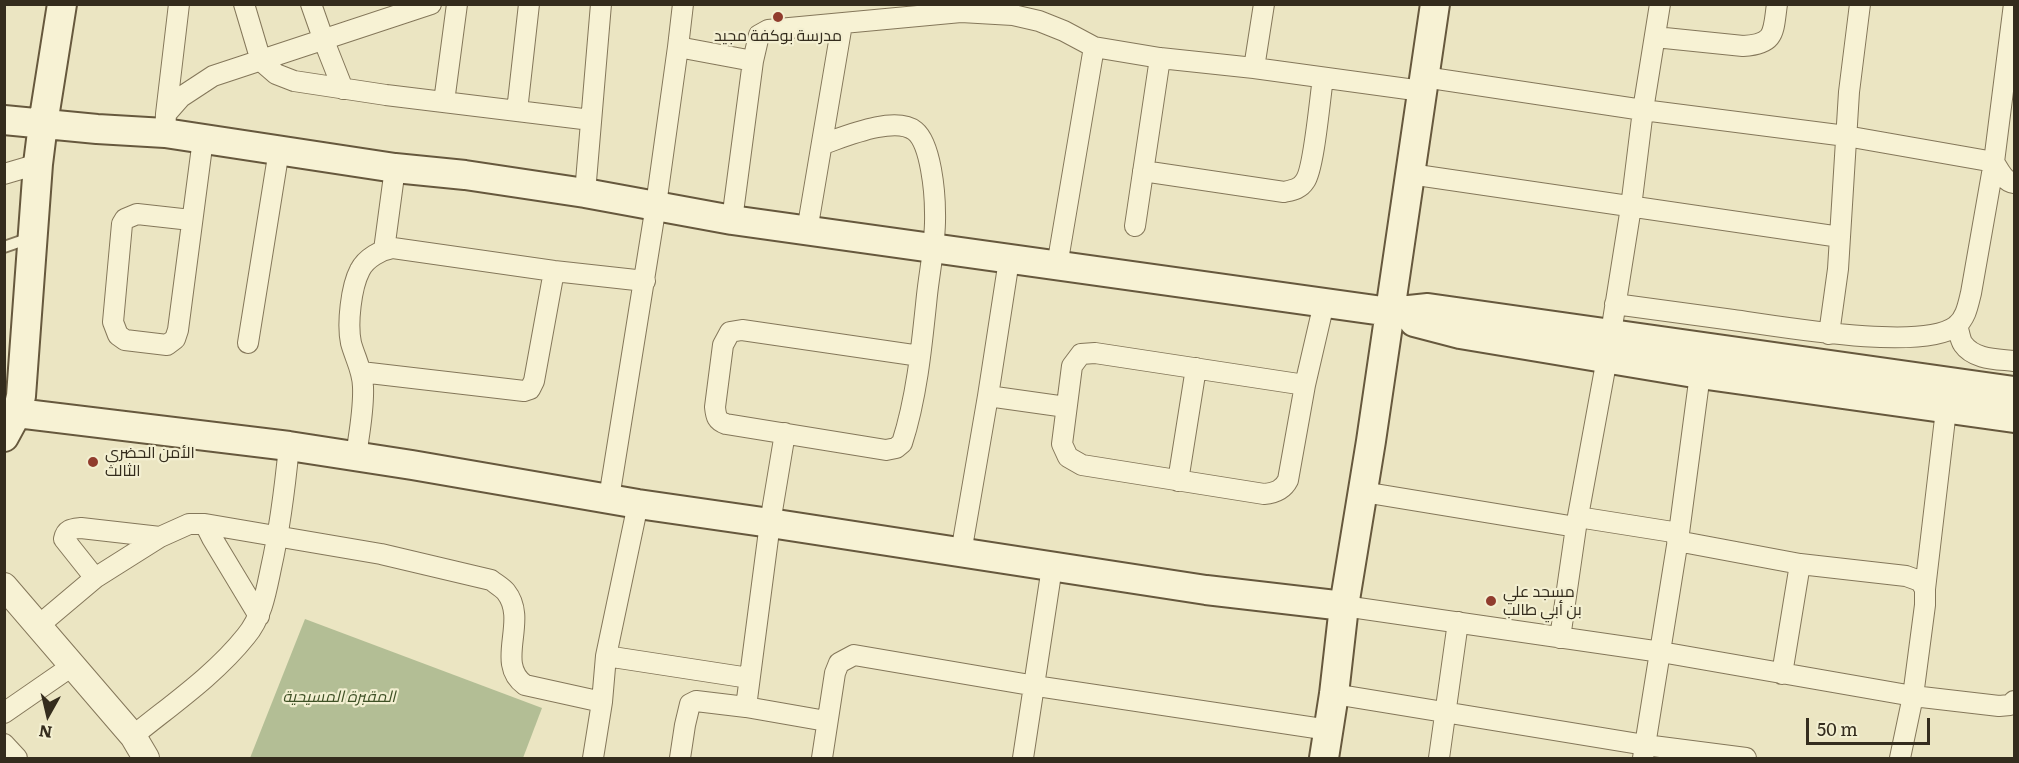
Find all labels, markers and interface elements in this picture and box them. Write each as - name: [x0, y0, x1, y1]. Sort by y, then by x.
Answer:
- marker: مدرسة بوكفة مجيد: [771, 10, 785, 24]
- place label: مدرسة بوكفة مجيد: [714, 26, 842, 46]
- place label: الأمن الحضري الثالث: [105, 443, 195, 481]
- marker: الأمن الحضري الثالث: [86, 455, 100, 469]
- place label: مسجد علي بن أبي طالب: [1503, 582, 1582, 620]
- marker: مسجد علي بن أبي طالب: [1484, 594, 1498, 608]
- north arrow: [18, 685, 78, 745]
- park label: المقبرة المسيحية: [282, 687, 396, 707]
- scale bar: [1809, 706, 1934, 744]
- text: 50 m: [1817, 715, 1858, 742]
- text: N: [37, 720, 54, 746]

